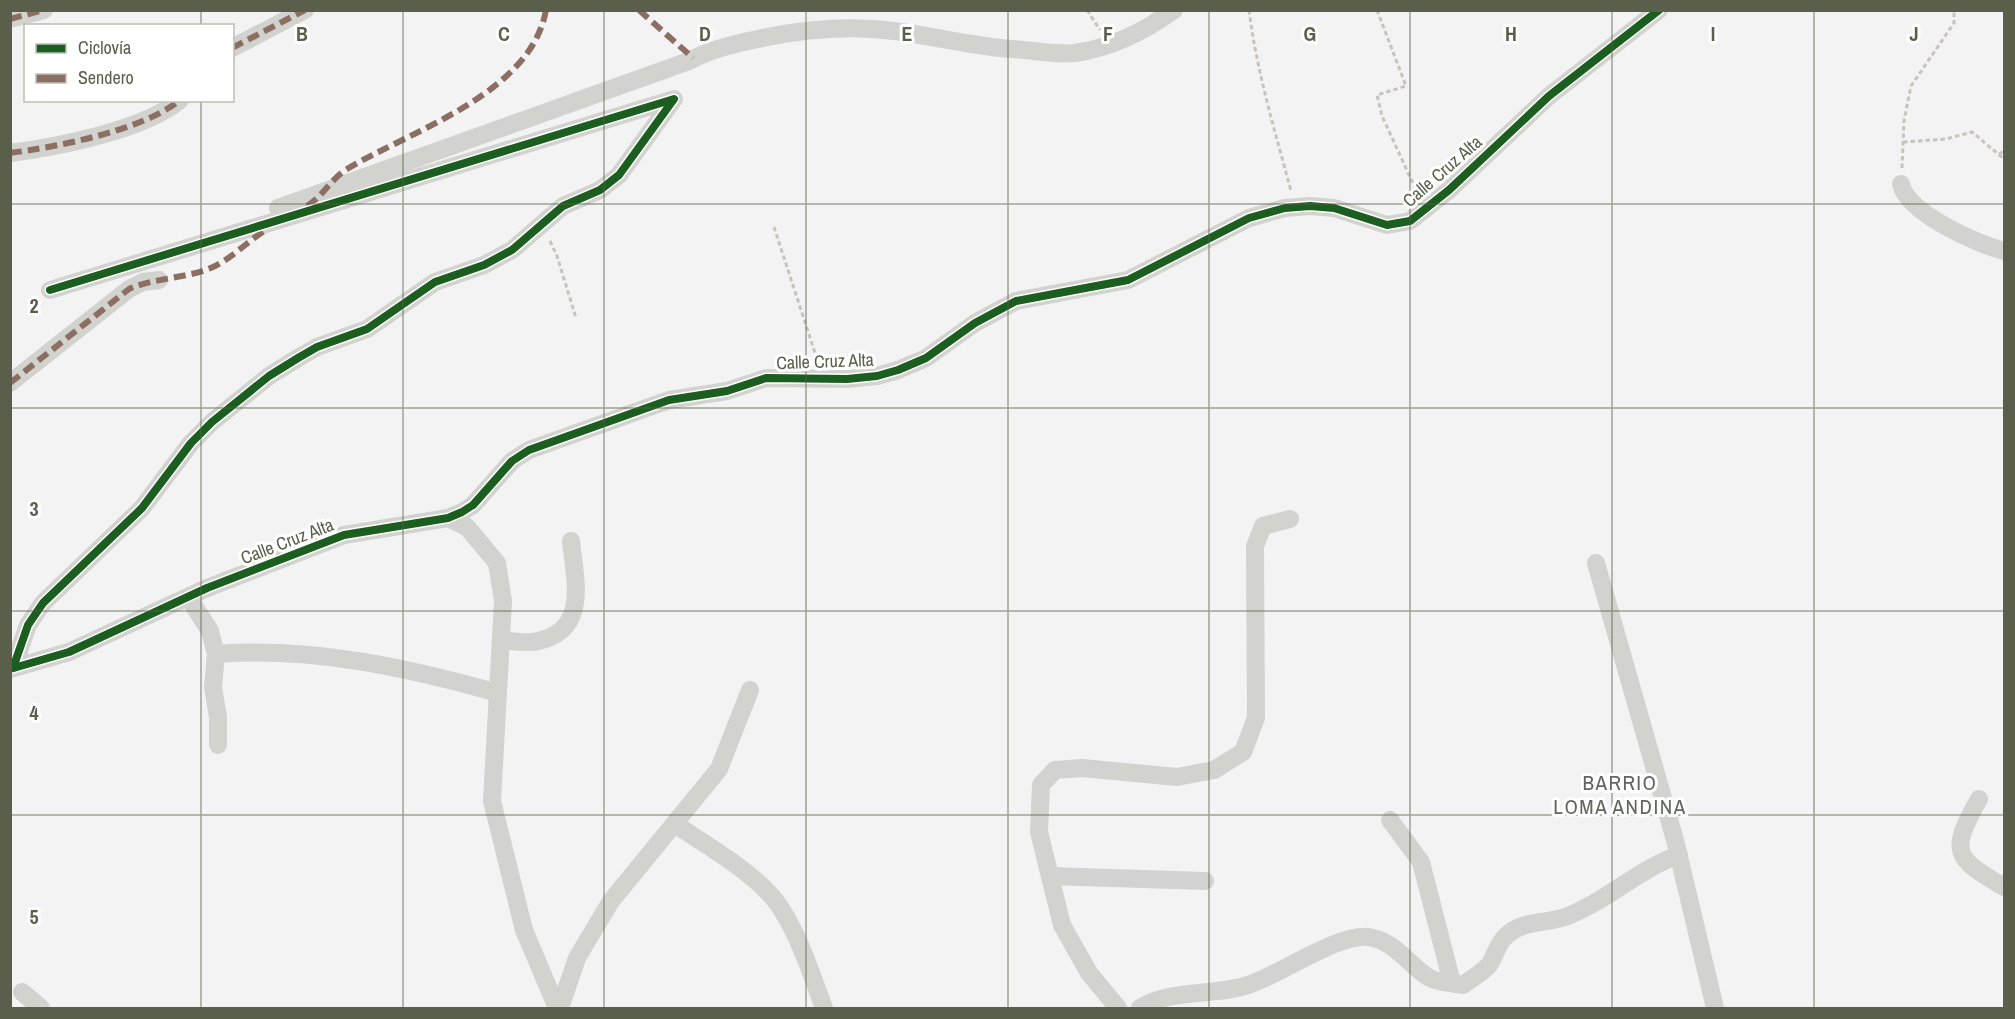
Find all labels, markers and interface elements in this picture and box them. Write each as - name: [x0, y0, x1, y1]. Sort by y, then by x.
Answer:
- text: B: [296, 20, 308, 47]
- text: C: [498, 20, 510, 47]
- text: D: [699, 20, 711, 47]
- text: E: [902, 20, 913, 47]
- text: F: [1103, 20, 1113, 47]
- text: G: [1304, 20, 1316, 47]
- text: H: [1505, 20, 1517, 47]
- text: I: [1711, 20, 1715, 47]
- text: J: [1909, 20, 1919, 47]
- legend: [24, 24, 234, 102]
- text: Ciclovía: [78, 35, 131, 60]
- text: Sendero: [78, 65, 134, 90]
- street label: Calle Cruz Alta: [1397, 130, 1487, 212]
- text: 2: [29, 292, 39, 319]
- street label: Calle Cruz Alta: [776, 347, 874, 375]
- text: 3: [29, 495, 39, 522]
- street label: Calle Cruz Alta: [237, 512, 337, 570]
- text: 4: [29, 699, 39, 726]
- district label: BARRIO LOMA ANDINA: [1553, 768, 1687, 821]
- text: 5: [29, 903, 39, 930]

